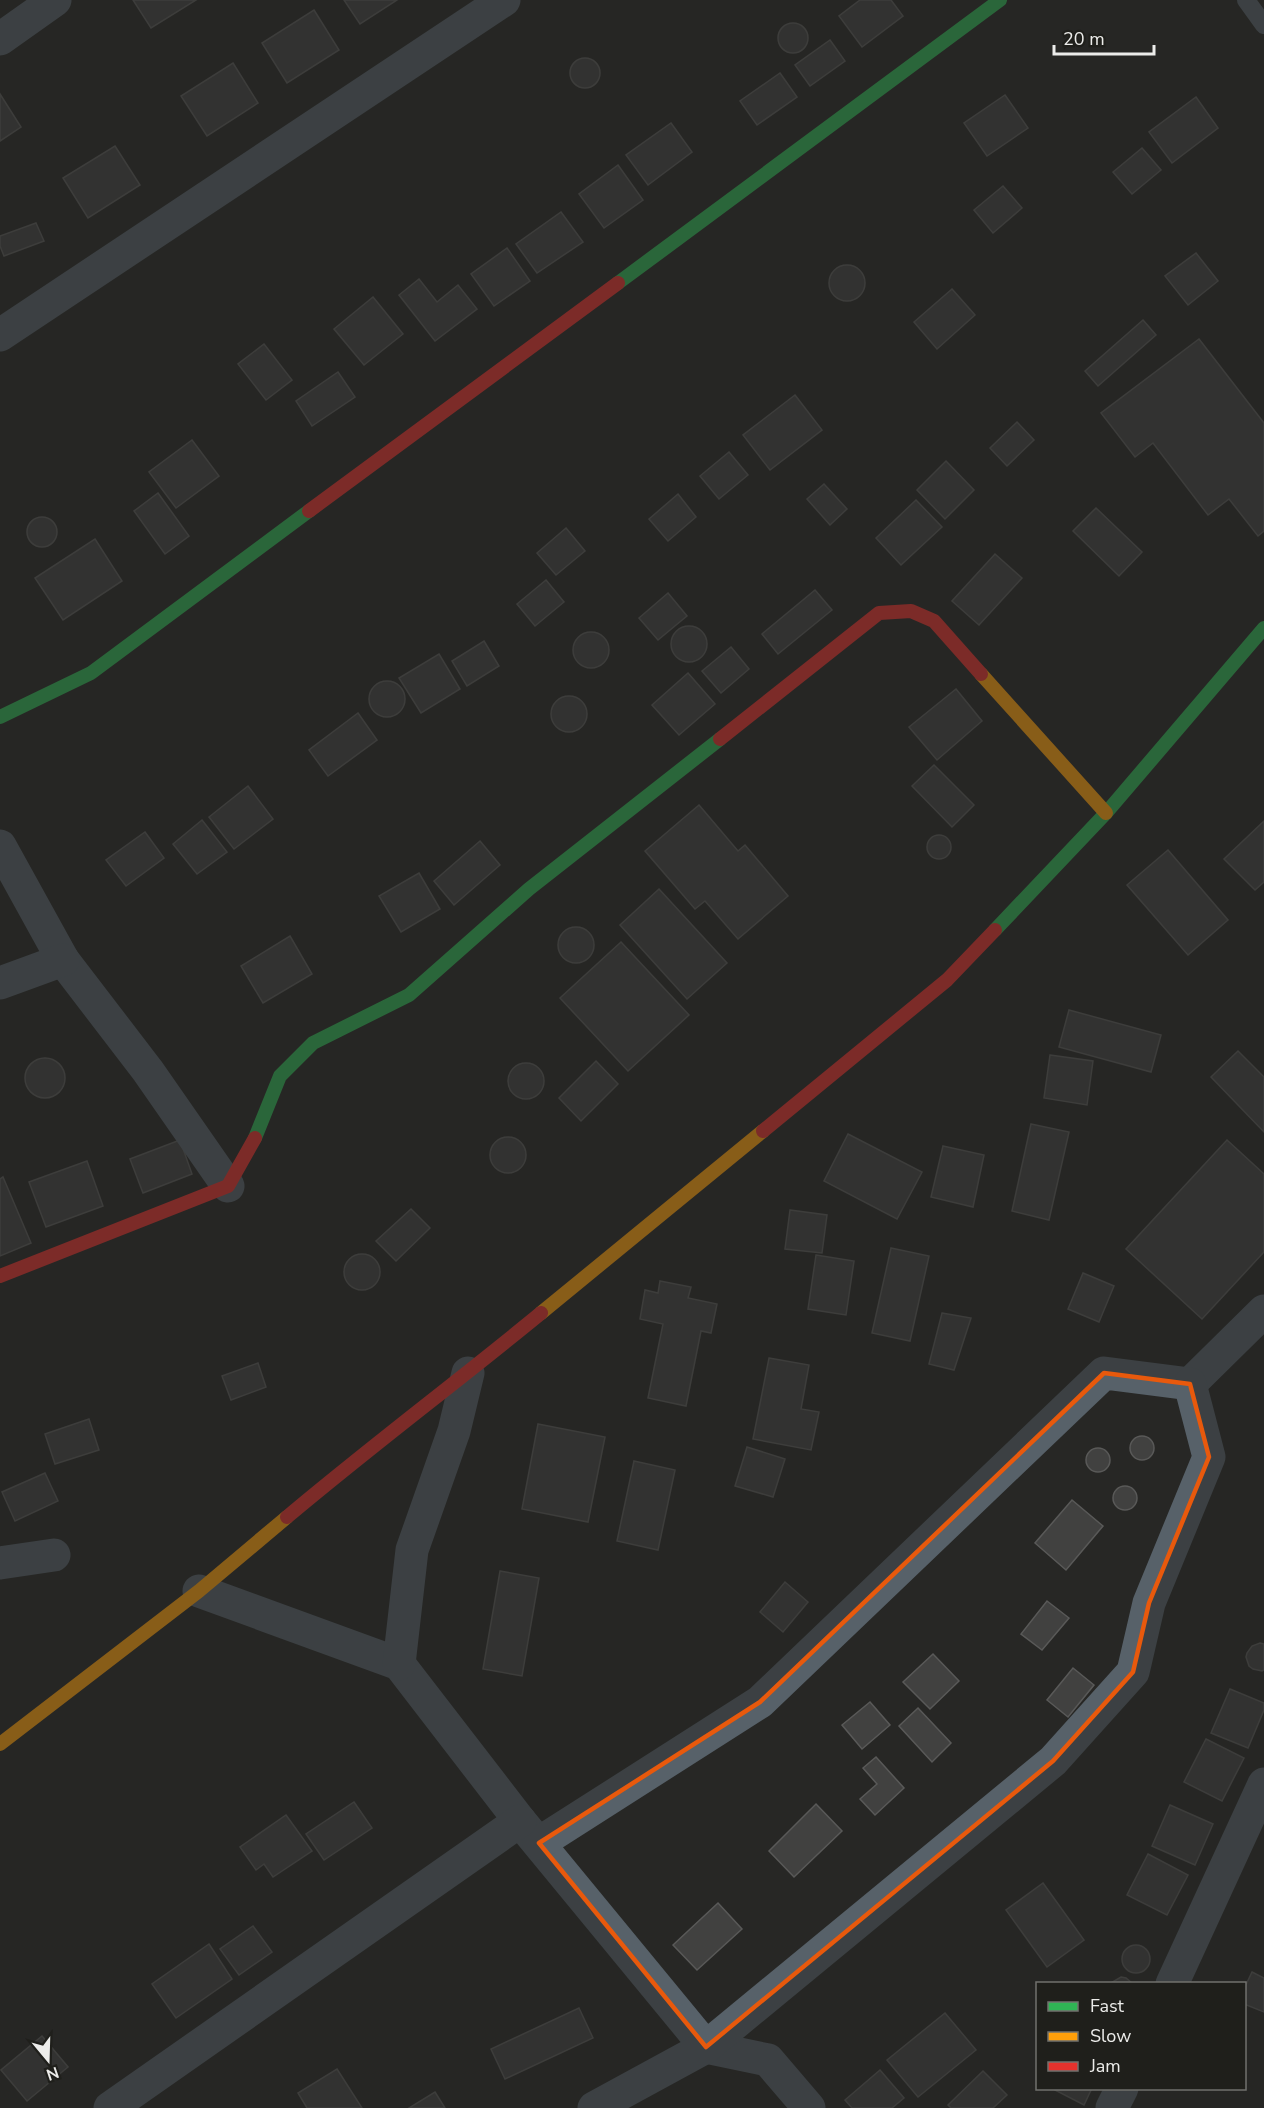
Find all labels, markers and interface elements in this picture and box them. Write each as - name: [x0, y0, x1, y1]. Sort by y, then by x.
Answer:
- scale bar: [1054, 18, 1154, 56]
- text: 20 m: [1063, 27, 1105, 51]
- legend: [1036, 1982, 1246, 2090]
- text: Fast: [1090, 1994, 1125, 2018]
- text: Slow: [1090, 2024, 1131, 2048]
- north arrow: [18, 2030, 78, 2090]
- text: Jam: [1089, 2054, 1121, 2078]
- text: N: [43, 2061, 62, 2086]

